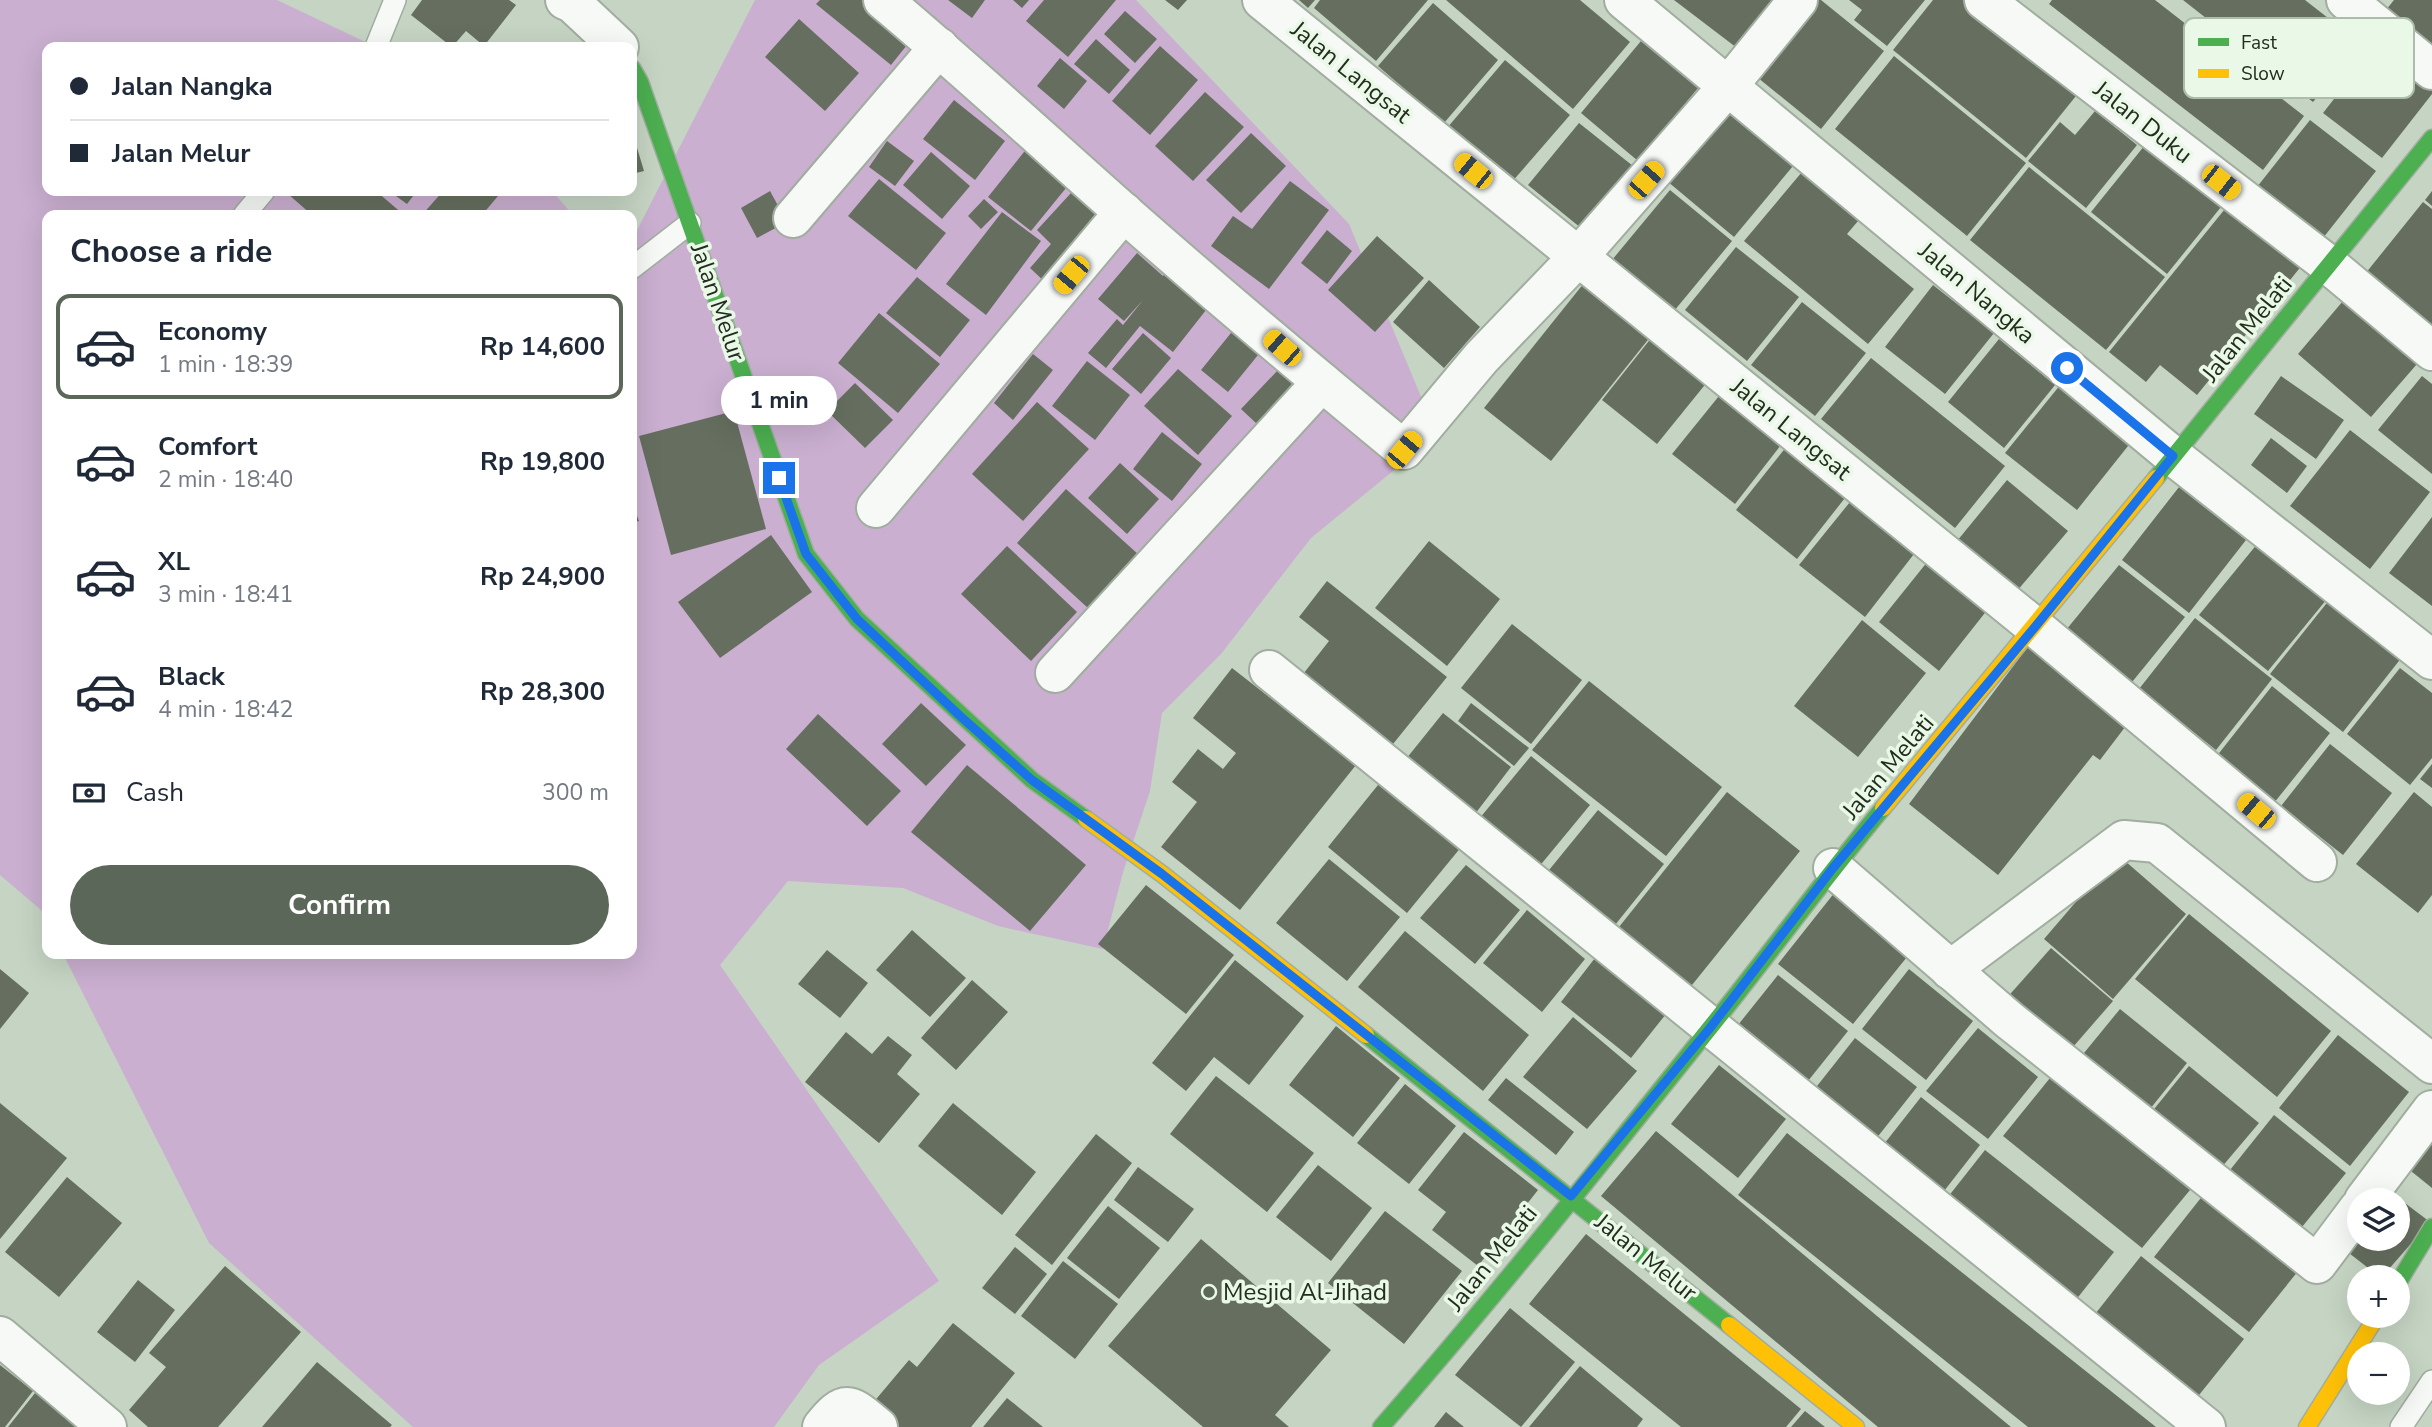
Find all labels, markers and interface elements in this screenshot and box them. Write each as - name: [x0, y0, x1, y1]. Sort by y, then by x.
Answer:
- street label: Jalan Langsat: [1283, 13, 1418, 131]
- legend: [2184, 18, 2414, 98]
- text: Fast: [2241, 30, 2277, 56]
- text: Slow: [2241, 61, 2285, 87]
- text: Jalan Nangka: [112, 69, 273, 104]
- street label: Jalan Duku: [2086, 73, 2199, 171]
- text: Jalan Melur: [112, 136, 250, 171]
- car: [1451, 150, 1496, 192]
- car: [1625, 157, 1668, 203]
- car: [2198, 161, 2245, 203]
- text: Choose a ride: [70, 230, 272, 273]
- street label: Jalan Nangka: [1911, 234, 2042, 351]
- street label: Jalan Melur: [683, 238, 753, 366]
- car: [1050, 252, 1093, 298]
- street label: Jalan Melati: [2194, 270, 2299, 389]
- text: Economy: [158, 314, 267, 349]
- icon: car: [74, 315, 137, 378]
- car: [1260, 326, 1305, 370]
- text: Rp 14,600: [480, 329, 605, 364]
- text: 1 min · 18:39: [158, 349, 293, 380]
- route start: [2051, 352, 2083, 384]
- street label: Jalan Langsat: [1723, 370, 1858, 488]
- callout: 1 min: [721, 377, 837, 426]
- text: 1 min: [749, 385, 809, 416]
- car: [1383, 427, 1426, 473]
- text: Comfort: [158, 429, 258, 464]
- icon: car: [74, 430, 137, 493]
- text: Rp 19,800: [480, 444, 605, 479]
- route end: [763, 462, 795, 494]
- text: 2 min · 18:40: [158, 464, 293, 495]
- text: XL: [158, 544, 190, 579]
- icon: car: [74, 545, 137, 608]
- text: Rp 24,900: [480, 559, 605, 594]
- text: 3 min · 18:41: [158, 579, 293, 610]
- text: Black: [158, 659, 225, 694]
- icon: car: [74, 660, 137, 723]
- text: Rp 28,300: [480, 674, 605, 709]
- text: 4 min · 18:42: [158, 694, 293, 725]
- street label: Jalan Melati: [1834, 708, 1941, 827]
- icon: cash: [70, 774, 108, 812]
- text: Cash: [126, 775, 184, 810]
- text: 300 m: [542, 777, 609, 808]
- car: [2234, 789, 2279, 833]
- button: Confirm: [70, 865, 609, 945]
- map controls: [2347, 1188, 2410, 1405]
- button: layers: [2347, 1188, 2410, 1251]
- street label: Jalan Melati: [1439, 1199, 1544, 1318]
- street label: Jalan Melur: [1588, 1205, 1704, 1308]
- button: +: [2347, 1265, 2410, 1328]
- place label: Mesjid Al-Jihad: [1223, 1276, 1387, 1308]
- marker: Mesjid Al-Jihad: [1201, 1284, 1217, 1300]
- button: −: [2347, 1342, 2410, 1405]

